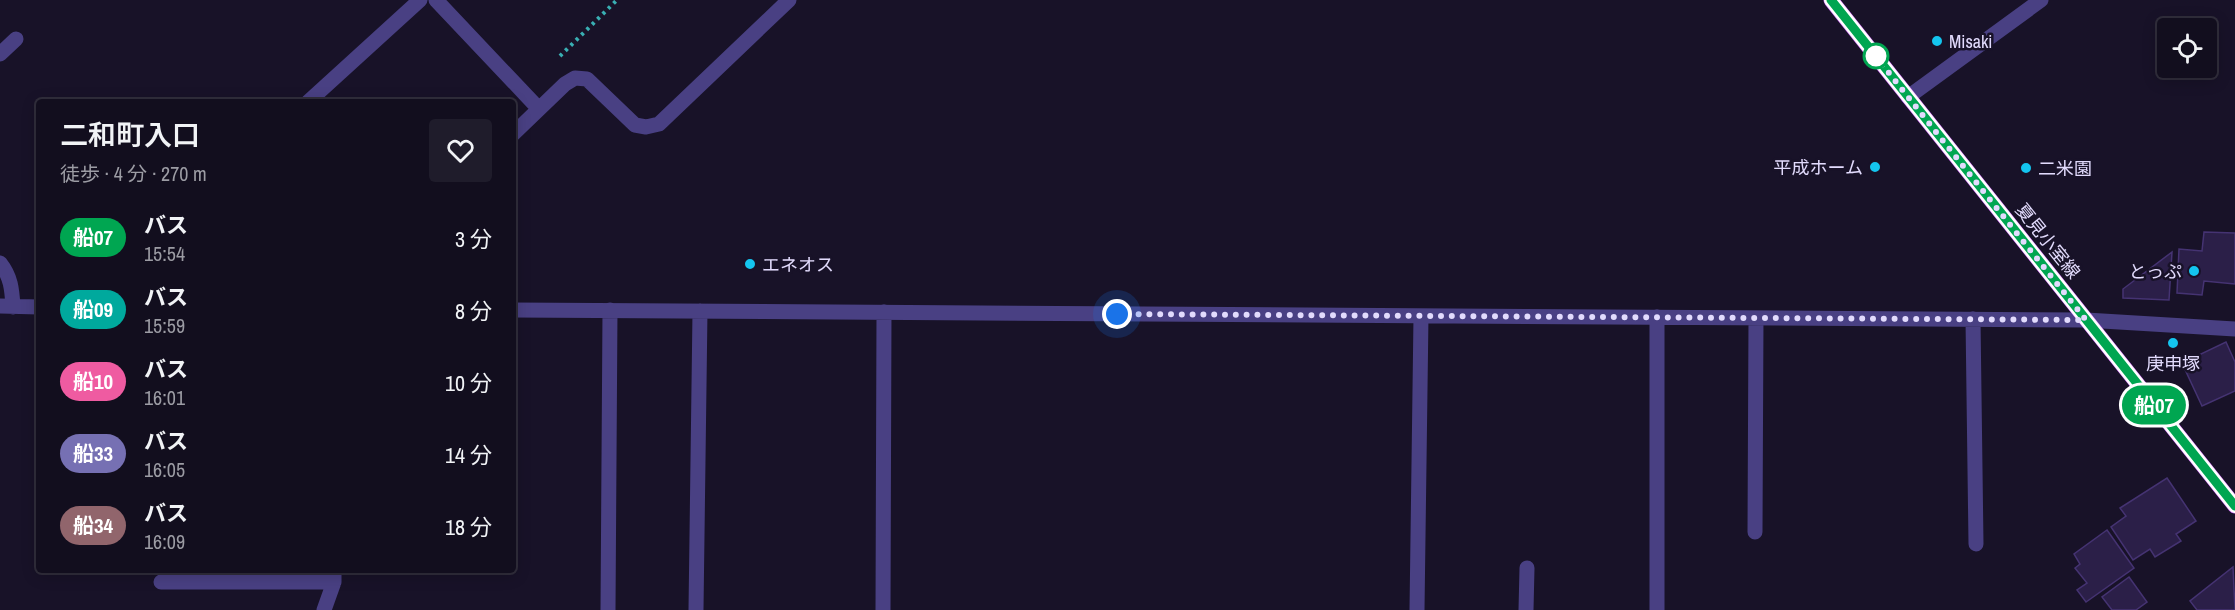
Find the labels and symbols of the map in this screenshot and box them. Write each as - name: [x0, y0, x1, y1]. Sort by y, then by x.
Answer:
- place label: Misaki: [1949, 29, 1992, 54]
- marker: Misaki: [1930, 34, 1944, 48]
- unlabelled marker: [1863, 43, 1889, 69]
- place label: 平成ホーム: [1774, 155, 1863, 180]
- place label: 二米園: [2038, 156, 2092, 181]
- marker: 平成ホーム: [1868, 160, 1882, 174]
- marker: 二米園: [2019, 161, 2033, 175]
- street label: 夏見小室線: [2010, 198, 2086, 284]
- place label: エネオス: [762, 252, 834, 277]
- marker: エネオス: [743, 257, 757, 271]
- place label: とっぷ: [2129, 259, 2182, 284]
- marker: とっぷ: [2187, 264, 2201, 278]
- your location: [1102, 299, 1132, 329]
- marker: 庚申塚: [2166, 336, 2180, 350]
- place label: 庚申塚: [2146, 351, 2200, 376]
- line badge: 船07: [2120, 386, 2188, 424]

